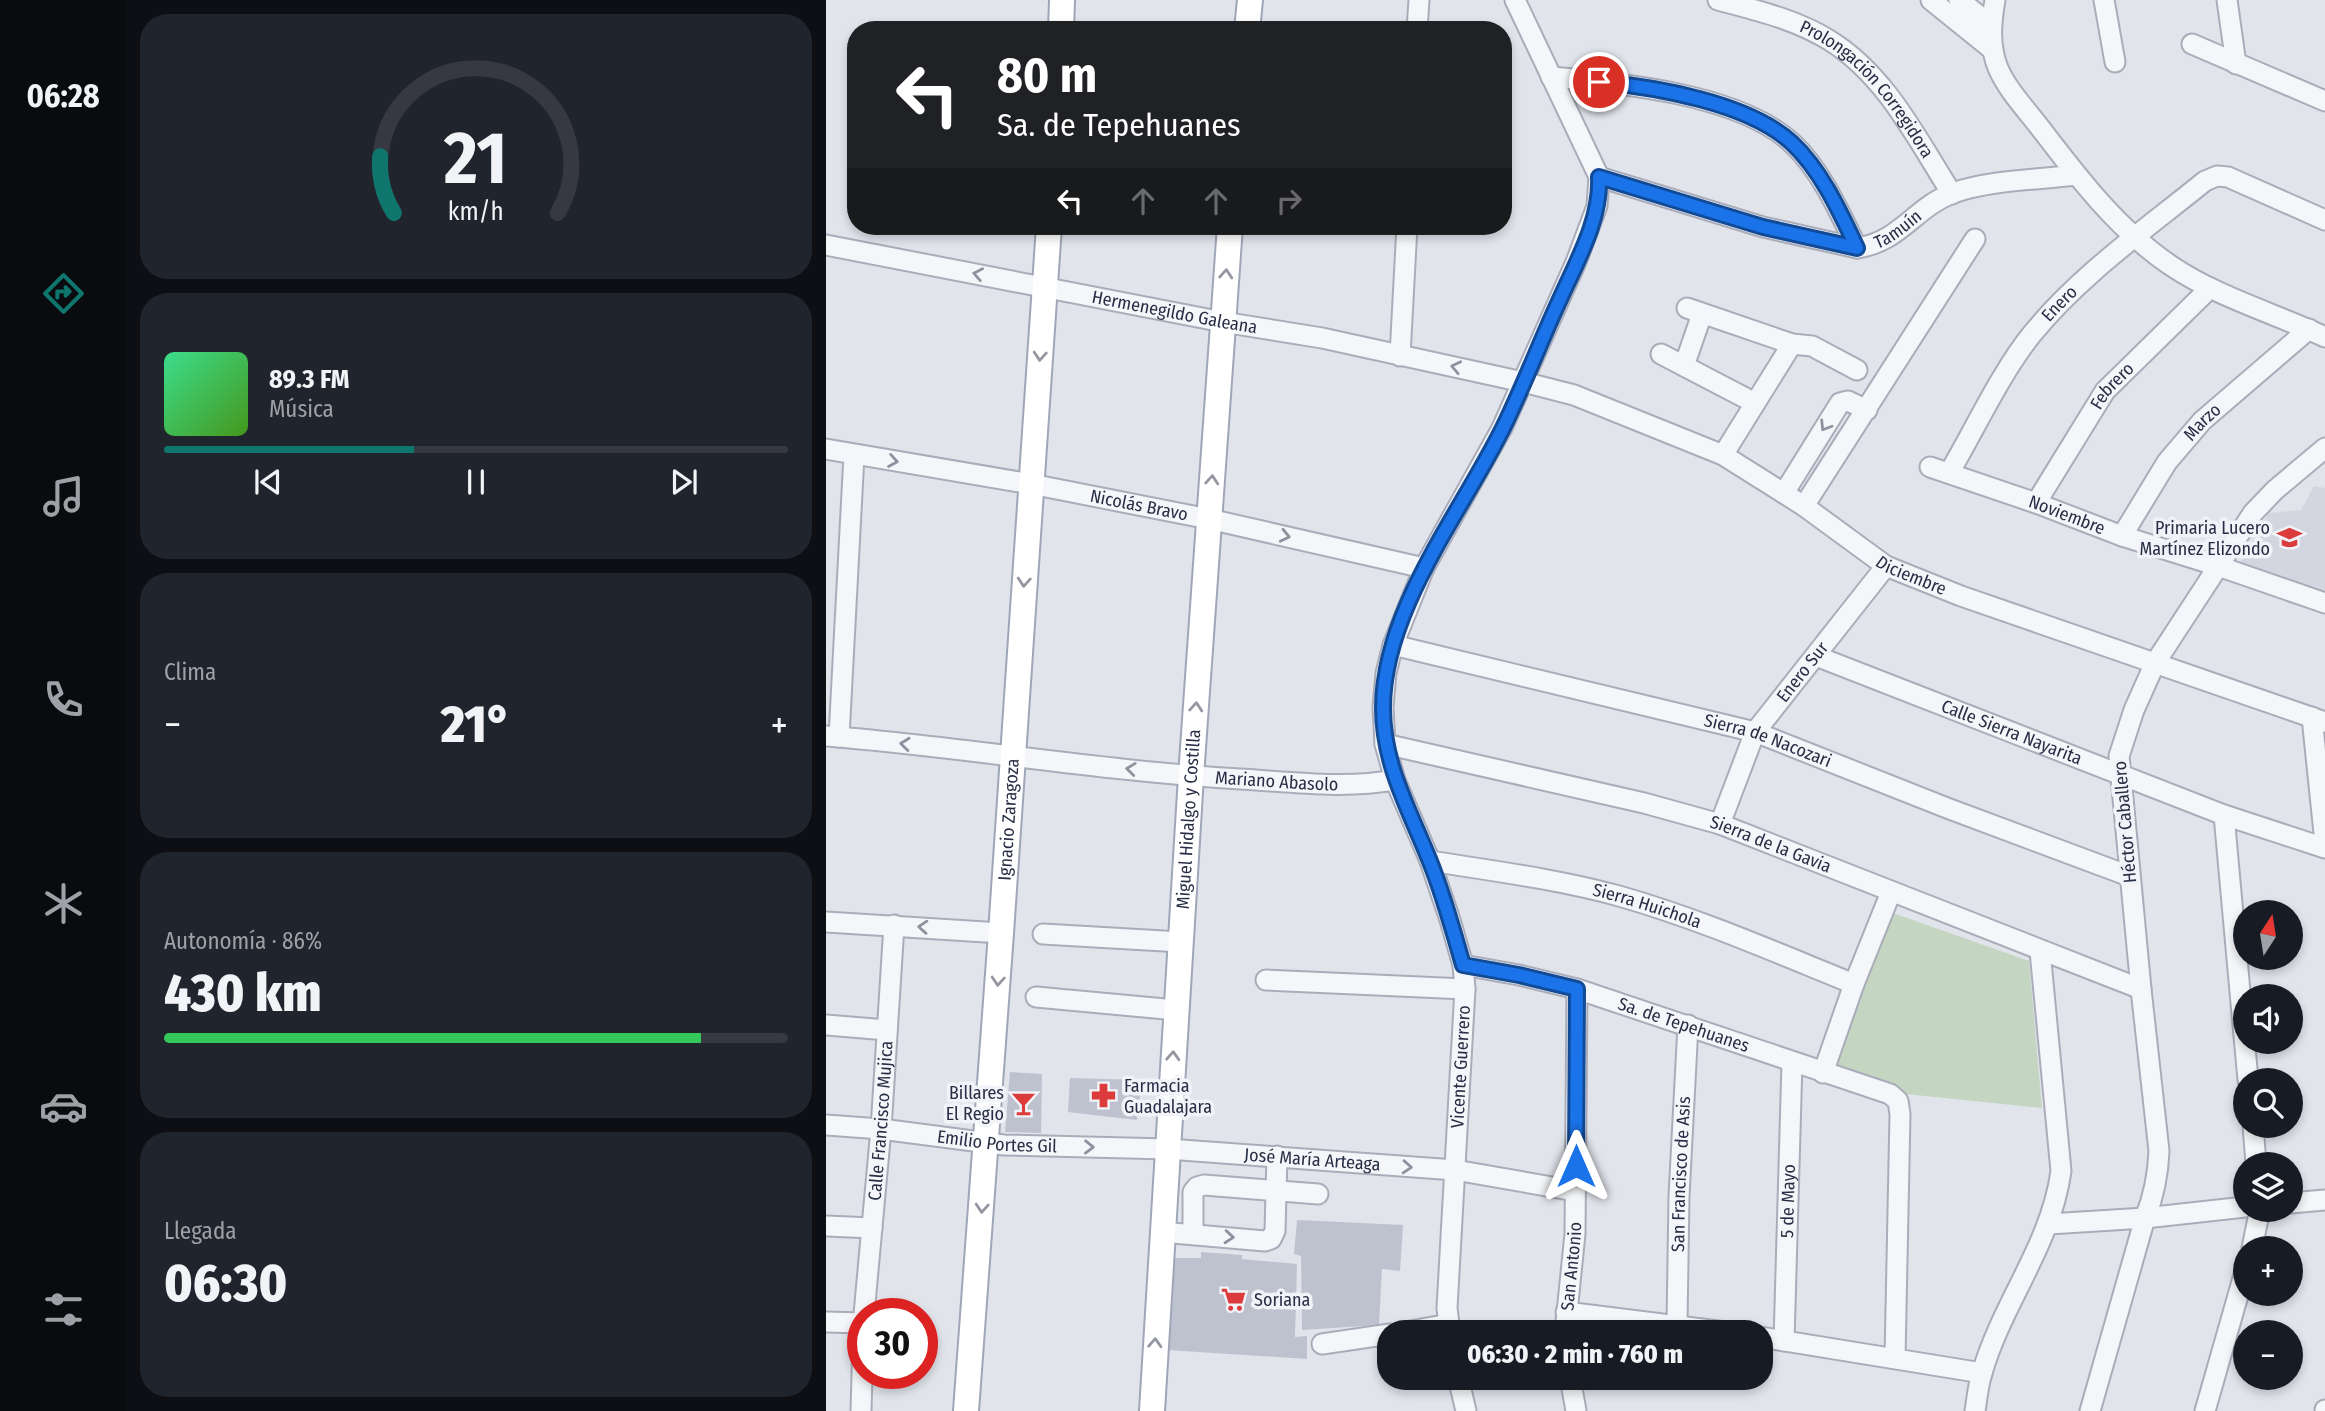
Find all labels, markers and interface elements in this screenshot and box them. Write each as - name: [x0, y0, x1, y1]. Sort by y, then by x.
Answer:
- street label: Prolongación Corregidora: [1796, 16, 1938, 162]
- text: 80 m: [997, 46, 1097, 105]
- icon: left: [882, 49, 973, 140]
- pin: [1569, 52, 1629, 112]
- icon: arrive: [1580, 63, 1618, 101]
- text: 06:28: [26, 77, 100, 115]
- text: Sa. de Tepehuanes: [997, 106, 1241, 144]
- text: 21: [443, 115, 508, 202]
- icon: left: [1051, 182, 1089, 220]
- icon: ahead: [1124, 182, 1162, 220]
- icon: ahead: [1197, 182, 1235, 220]
- icon: right: [1270, 182, 1308, 220]
- text: km/h: [448, 197, 504, 227]
- street label: Tamuín: [1871, 205, 1926, 254]
- one-way arrow: [972, 268, 984, 283]
- one-way arrow: [1219, 268, 1234, 279]
- icon: directions: [39, 269, 88, 318]
- street label: Enero: [2037, 281, 2082, 326]
- street label: Hermenegildo Galeana: [1090, 286, 1259, 338]
- one-way arrow: [1033, 350, 1048, 361]
- street label: Febrero: [2085, 358, 2139, 413]
- one-way arrow: [1450, 361, 1462, 376]
- text: 89.3 FM: [269, 364, 349, 395]
- text: Música: [269, 395, 334, 423]
- street label: Marzo: [2179, 399, 2226, 445]
- one-way arrow: [1821, 419, 1834, 432]
- one-way arrow: [887, 453, 899, 468]
- icon: previous: [249, 463, 287, 501]
- icon: pause: [457, 463, 495, 501]
- icon: next: [665, 463, 703, 501]
- icon: music: [39, 472, 88, 521]
- one-way arrow: [1204, 474, 1219, 485]
- street label: Nicolás Bravo: [1088, 485, 1190, 526]
- street label: Noviembre: [2026, 490, 2108, 539]
- place label: Primaria Lucero Martínez Elizondo: [2139, 517, 2270, 560]
- school or university icon: Primaria Lucero Martínez Elizondo: [2276, 524, 2304, 552]
- one-way arrow: [1279, 528, 1291, 542]
- street label: Diciembre: [1871, 551, 1950, 600]
- one-way arrow: [1017, 577, 1032, 588]
- street label: Enero Sur: [1772, 637, 1833, 707]
- text: Clima: [164, 658, 216, 686]
- icon: phone: [39, 675, 88, 724]
- text: 21°: [441, 693, 511, 756]
- street label: Calle Sierra Nayarita: [1938, 695, 2085, 770]
- one-way arrow: [1188, 701, 1203, 712]
- text: −: [164, 702, 181, 748]
- text: +: [771, 702, 788, 748]
- street label: Sierra de Nacozari: [1702, 709, 1835, 772]
- street label: Miguel Hidalgo y Costilla: [1172, 728, 1205, 910]
- one-way arrow: [900, 737, 911, 752]
- street label: Ignacio Zaragoza: [994, 758, 1024, 881]
- street label: Héctor Caballero: [2109, 760, 2141, 884]
- one-way arrow: [1126, 762, 1137, 777]
- street label: Mariano Abasolo: [1214, 766, 1338, 795]
- street label: Sierra de la Gavia: [1708, 811, 1835, 878]
- icon: climate: [39, 879, 88, 928]
- street label: Sierra Huichola: [1591, 879, 1705, 933]
- north arrow: [2233, 900, 2303, 970]
- map controls: [2233, 900, 2303, 1390]
- one-way arrow: [917, 920, 928, 935]
- text: Autonomía · 86%: [164, 927, 322, 955]
- text: 430 km: [164, 962, 322, 1025]
- one-way arrow: [991, 975, 1006, 986]
- button: sound: [2233, 984, 2303, 1054]
- street label: Sa. de Tepehuanes: [1615, 993, 1752, 1057]
- street label: Vicente Guerrero: [1446, 1004, 1475, 1129]
- street label: Calle Francisco Mujica: [863, 1040, 898, 1202]
- one-way arrow: [1166, 1050, 1181, 1061]
- button: search: [2233, 1068, 2303, 1138]
- place label: Farmacia Guadalajara: [1124, 1075, 1212, 1118]
- icon: car: [39, 1082, 88, 1131]
- place label: Billares El Regio: [946, 1082, 1004, 1125]
- pharmacy icon: Farmacia Guadalajara: [1090, 1082, 1118, 1110]
- bar icon: Billares El Regio: [1010, 1089, 1038, 1117]
- street label: San Francisco de Asis: [1667, 1095, 1695, 1252]
- street label: Emilio Portes Gil: [936, 1125, 1058, 1157]
- position arrow: [1539, 1129, 1613, 1203]
- one-way arrow: [1084, 1139, 1095, 1155]
- street label: José María Arteaga: [1244, 1144, 1381, 1176]
- button: layers: [2233, 1152, 2303, 1222]
- one-way arrow: [1402, 1159, 1413, 1174]
- street label: 5 de Mayo: [1776, 1164, 1800, 1238]
- one-way arrow: [974, 1202, 989, 1213]
- text: Llegada: [164, 1217, 236, 1245]
- street label: San Antonio: [1556, 1222, 1586, 1312]
- one-way arrow: [1224, 1229, 1235, 1244]
- button: +: [2233, 1236, 2303, 1306]
- text: 06:30: [164, 1252, 287, 1315]
- icon: filters: [39, 1285, 88, 1334]
- supermarket icon: Soriana: [1220, 1286, 1248, 1314]
- place label: Soriana: [1254, 1289, 1311, 1311]
- speed limit sign: 30: [847, 1298, 938, 1389]
- button: −: [2233, 1320, 2303, 1390]
- one-way arrow: [1148, 1337, 1163, 1348]
- text: 06:30 · 2 min · 760 m: [1467, 1339, 1683, 1370]

